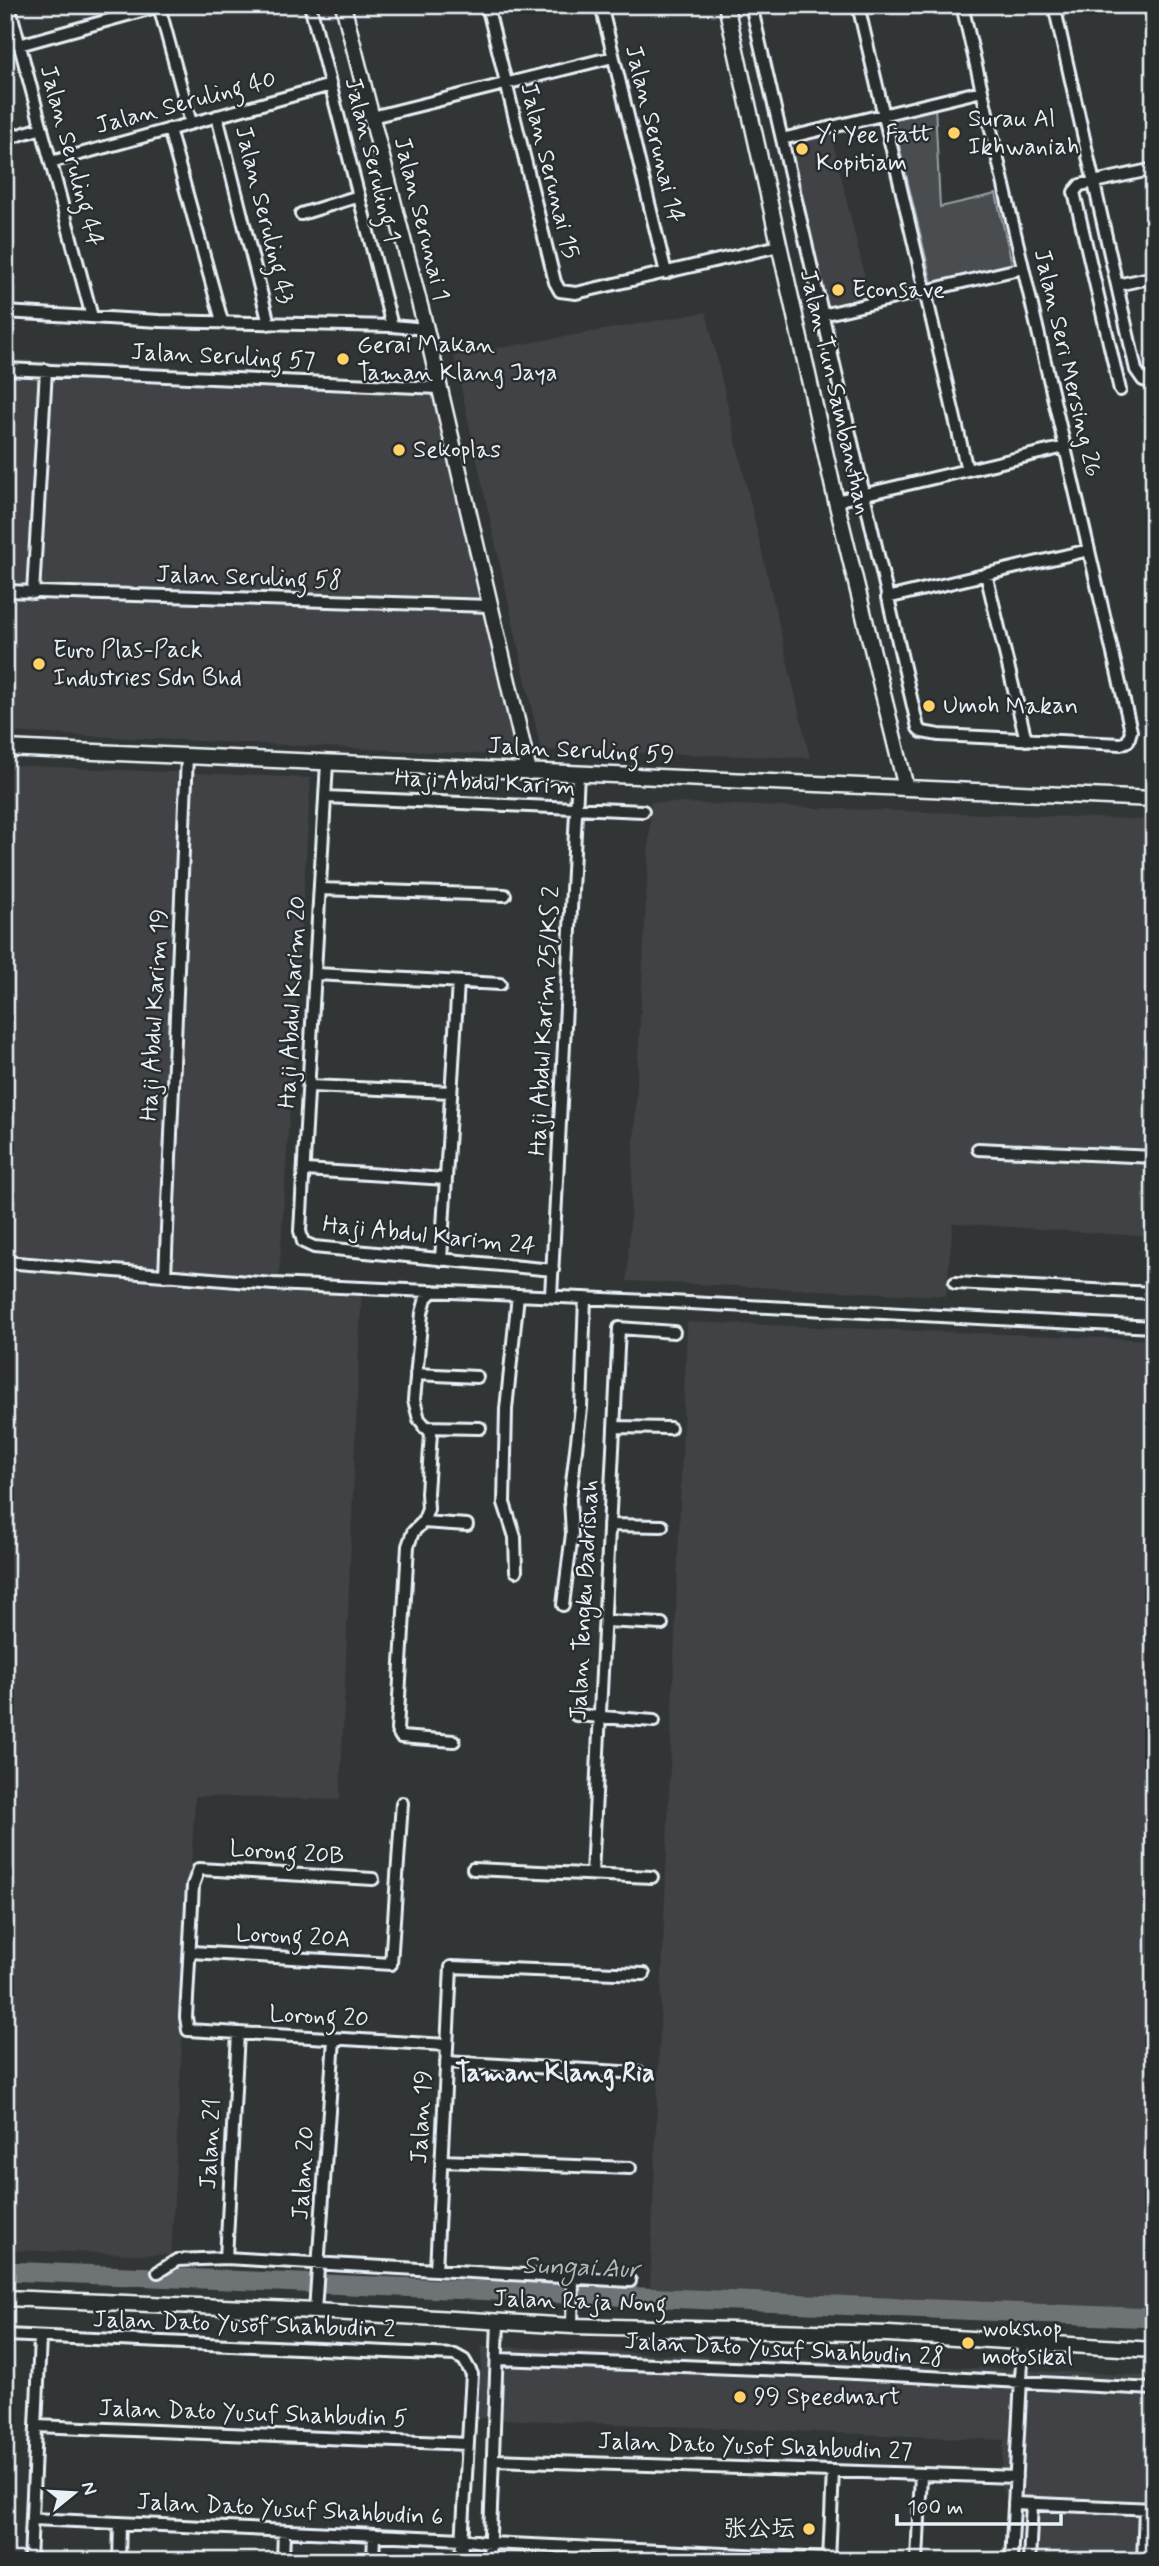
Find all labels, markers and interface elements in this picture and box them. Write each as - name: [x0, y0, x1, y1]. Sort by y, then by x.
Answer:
- street label: Jalan Serunai 14: [617, 42, 691, 226]
- street label: Jalan Seruling 44: [29, 62, 110, 251]
- street label: Jalan Seruling 40: [92, 64, 281, 145]
- street label: Jalan Seruling 1: [334, 74, 407, 246]
- street label: Jalan Serunai 15: [512, 80, 586, 262]
- place label: Surau Al Ikhwaniah: [968, 104, 1079, 163]
- place label: Yi Yee Fatt Kopitiam: [816, 120, 933, 179]
- street label: Jalan Seruling 43: [224, 123, 301, 308]
- marker: Surau Al Ikhwaniah: [946, 125, 962, 141]
- street label: Jalan Serunai 1: [386, 134, 456, 304]
- marker: Yi Yee Fatt Kopitiam: [794, 141, 810, 157]
- street label: Jalan Seri Mersing 26: [1026, 246, 1108, 480]
- street label: Jalan Tun Sambanthan: [792, 266, 878, 518]
- place label: Econsave: [852, 275, 945, 306]
- marker: Econsave: [830, 282, 846, 298]
- place label: Gerai Makan Taman Klang Jaya: [357, 330, 558, 389]
- street label: Jalan Seruling 57: [130, 337, 316, 380]
- marker: Gerai Makan Taman Klang Jaya: [335, 351, 351, 367]
- place label: Sekoplas: [413, 435, 501, 466]
- marker: Sekoplas: [391, 442, 407, 458]
- street label: Jalan Seruling 58: [156, 559, 342, 600]
- place label: Euro Plas-Pack Industries Sdn Bhd: [53, 635, 242, 694]
- marker: Euro Plas-Pack Industries Sdn Bhd: [31, 656, 47, 672]
- place label: Umoh Makan: [943, 691, 1078, 722]
- marker: Umoh Makan: [921, 698, 937, 714]
- street label: Jalan Seruling 59: [487, 731, 675, 774]
- street label: Haji Abdul Karim: [394, 763, 576, 803]
- street label: Haji Abdul Karim 25/KS 2: [522, 885, 568, 1157]
- street label: Haji Abdul Karim 20: [272, 895, 314, 1109]
- street label: Haji Abdul Karim 19: [134, 908, 176, 1122]
- street label: Haji Abdul Karim 24: [321, 1209, 537, 1263]
- street label: Jalan Tengku Badrishah: [563, 1479, 609, 1721]
- street label: Lorong 20B: [229, 1834, 345, 1875]
- street label: Lorong 20A: [235, 1919, 351, 1958]
- street label: Lorong 20: [268, 1999, 369, 2038]
- district label: Taman Klang Ria: [455, 2057, 655, 2092]
- street label: Jalan 19: [404, 2069, 440, 2165]
- street label: Jalan 21: [193, 2098, 229, 2190]
- street label: Jalan 20: [285, 2125, 323, 2221]
- water label: Sungai Aur: [522, 2249, 643, 2289]
- street label: Jalan Raja Nong: [493, 2283, 667, 2324]
- street label: Jalan Dato Yusof Shahbudin 2: [92, 2304, 396, 2346]
- place label: wokshop motosikal: [982, 2314, 1073, 2373]
- street label: Jalan Dato Yusuf Shahbudin 28: [623, 2326, 945, 2374]
- marker: wokshop motosikal: [960, 2335, 976, 2351]
- place label: 99 Speedmart: [754, 2382, 900, 2413]
- marker: 99 Speedmart: [732, 2389, 748, 2405]
- street label: Jalan Dato Yusuf Shahbudin 5: [98, 2393, 408, 2435]
- street label: Jalan Dato Yusof Shahbudin 27: [597, 2426, 913, 2468]
- north arrow: [38, 2458, 108, 2528]
- text: N: [75, 2478, 103, 2498]
- scale bar: [897, 2482, 1061, 2526]
- street label: Jalan Dato Yusuf Shahbudin 6: [136, 2486, 444, 2534]
- text: 100 m: [907, 2494, 963, 2522]
- place label: 张公坛: [723, 2514, 795, 2545]
- marker: 张公坛: [801, 2521, 817, 2537]

